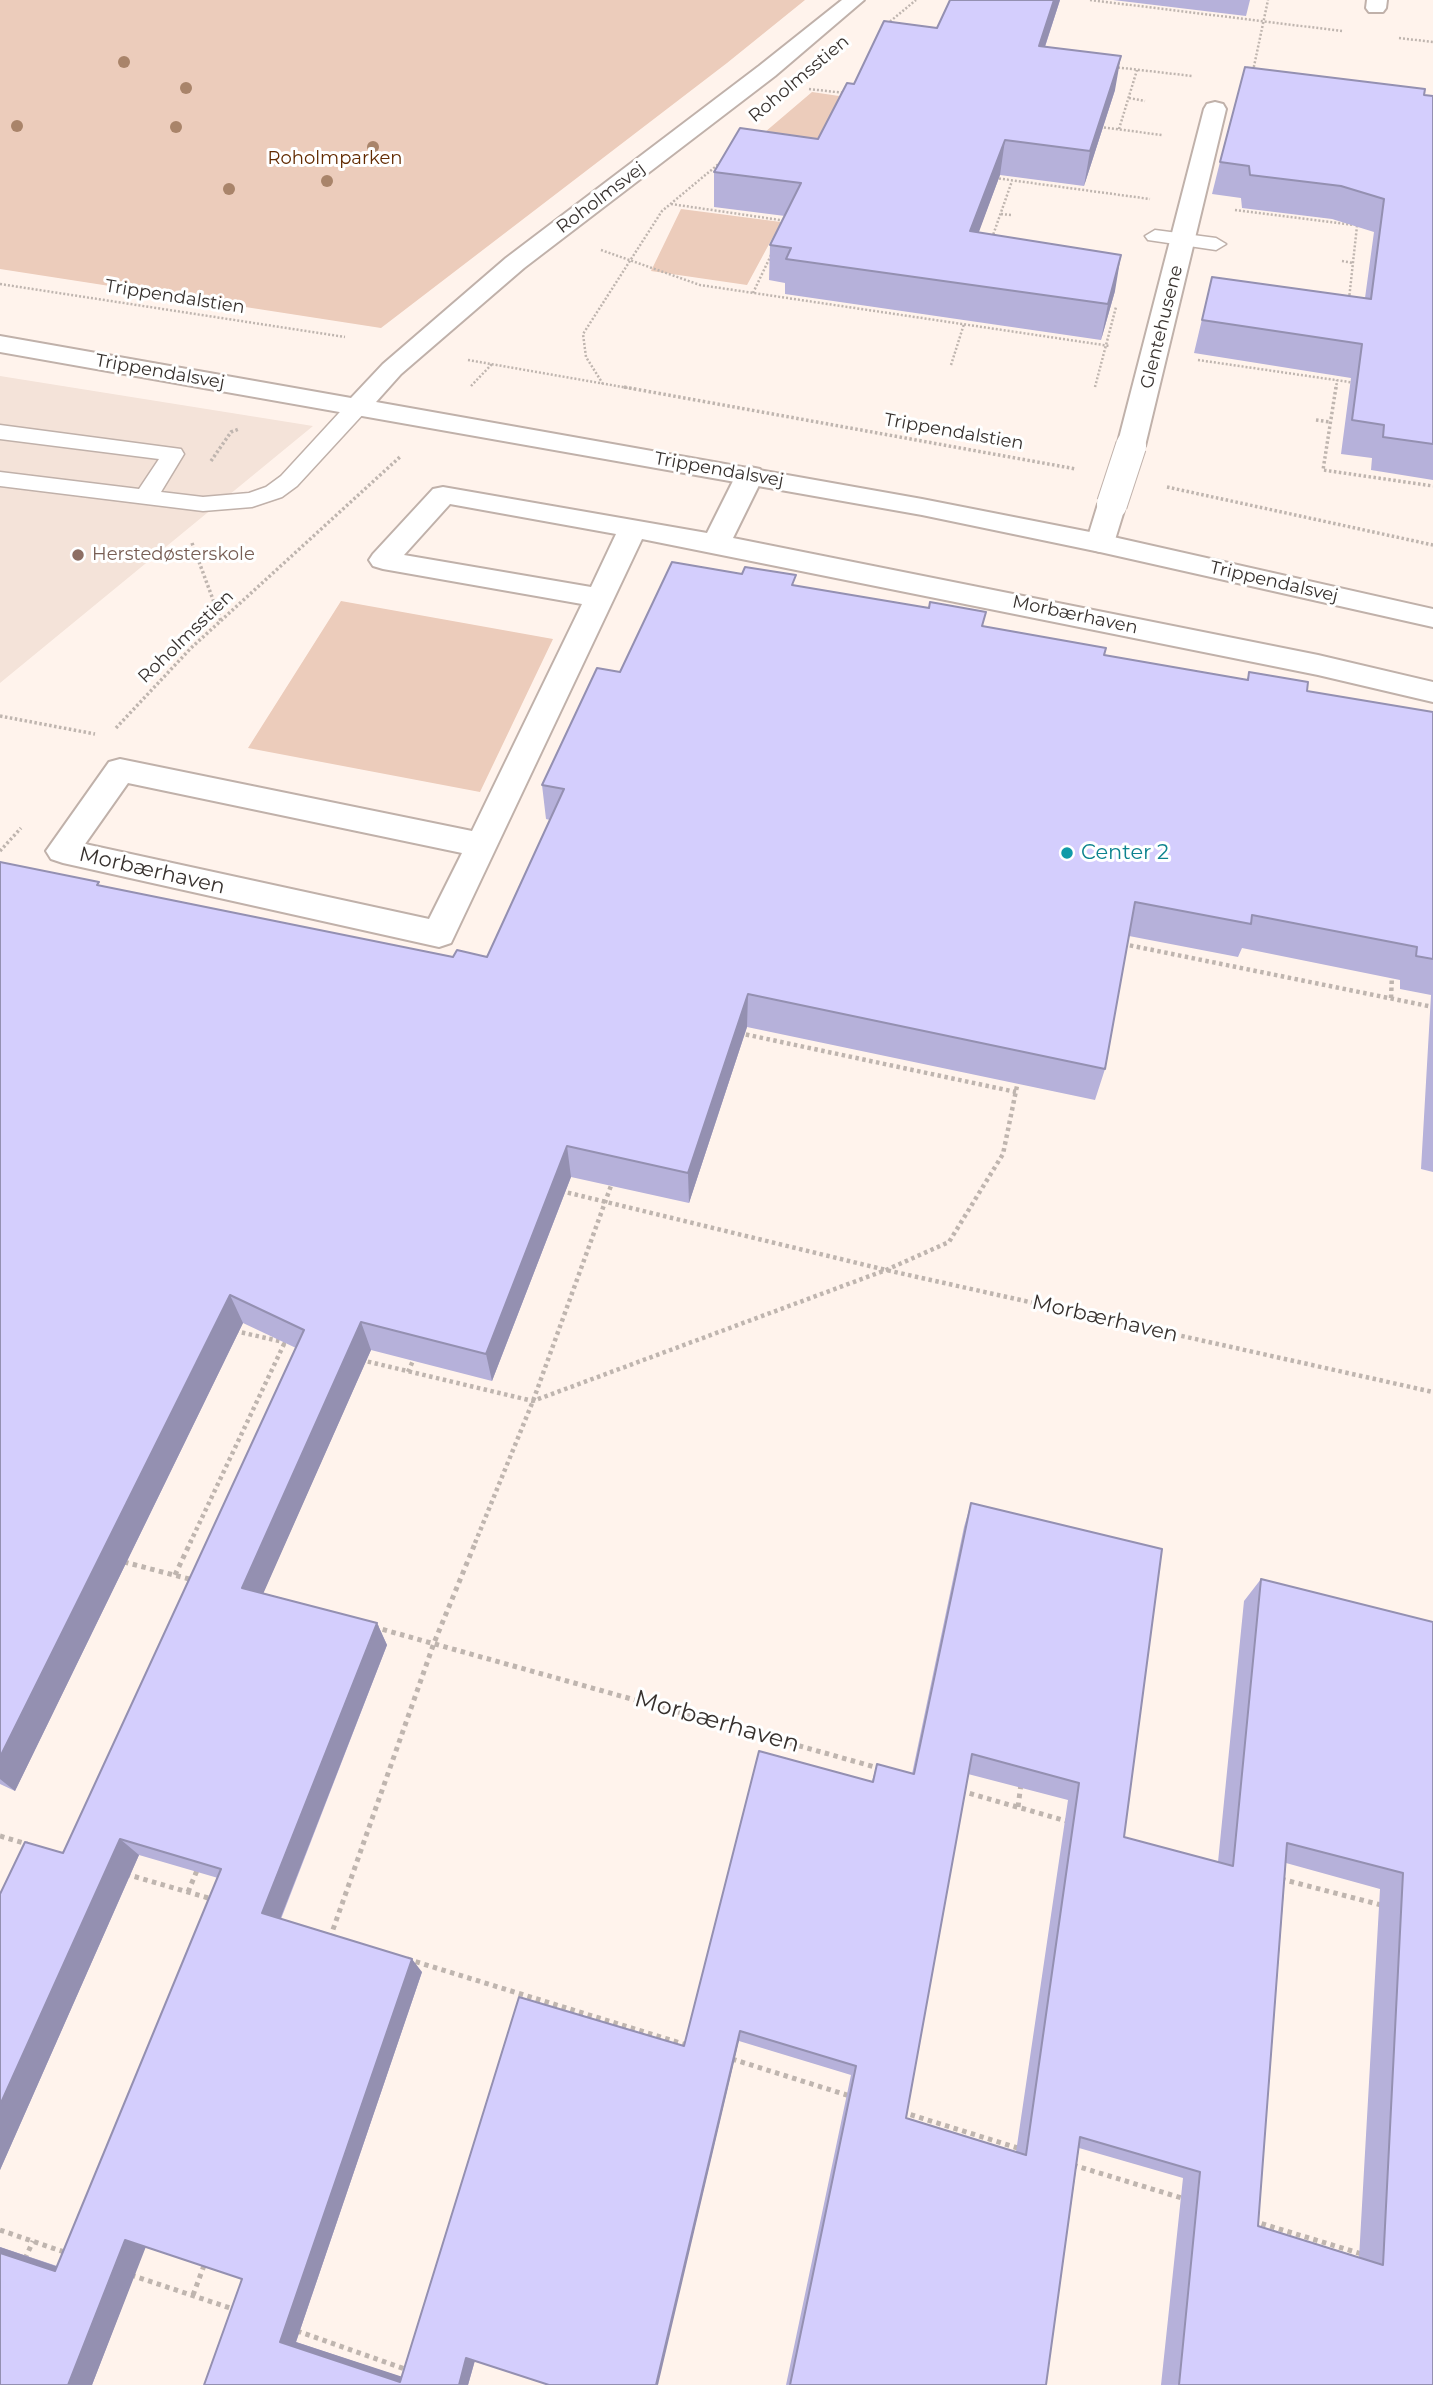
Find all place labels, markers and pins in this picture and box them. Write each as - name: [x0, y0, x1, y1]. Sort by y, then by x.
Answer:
- place label: Herstedøsterskole: [92, 544, 255, 566]
- marker: Herstedøsterskole: [70, 547, 86, 563]
- place label: Center 2: [1081, 840, 1169, 866]
- marker: Center 2: [1059, 845, 1075, 861]

